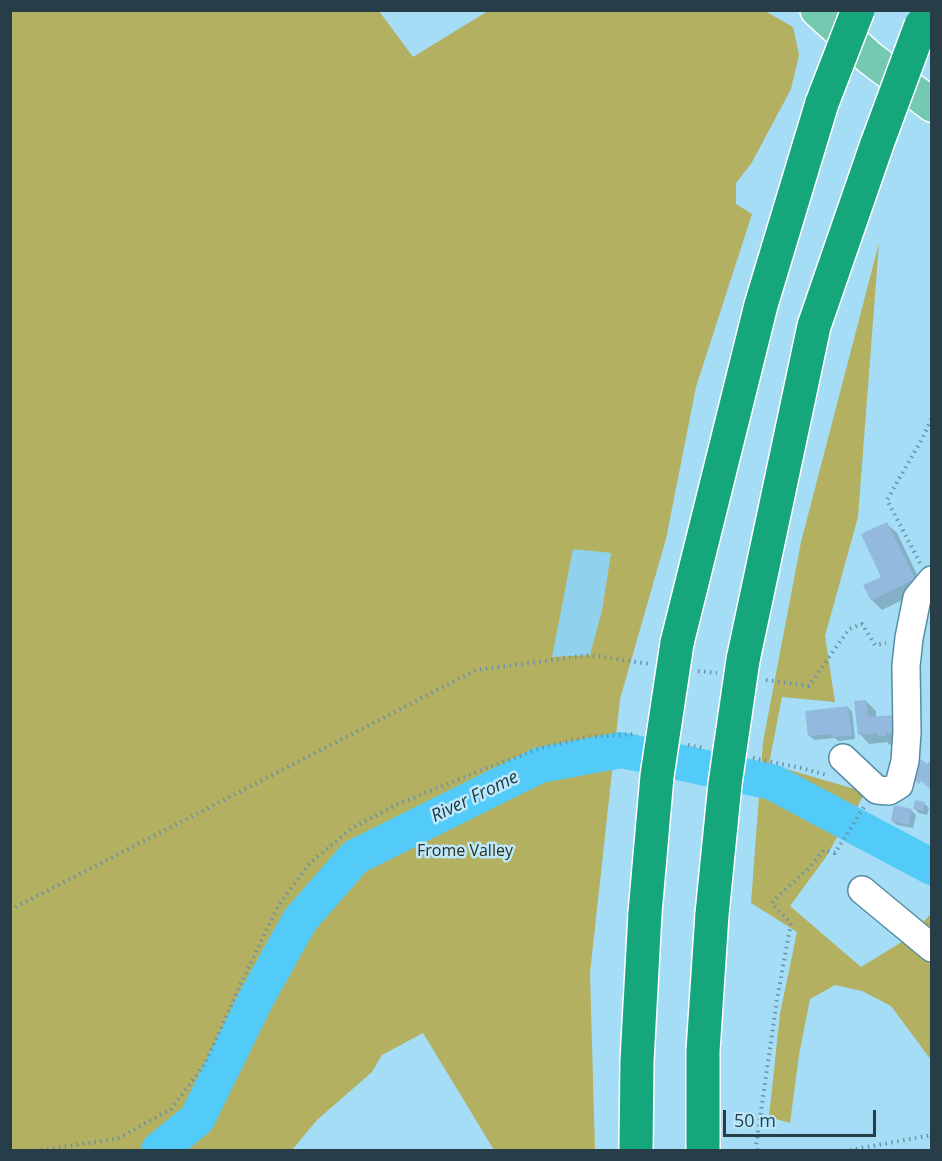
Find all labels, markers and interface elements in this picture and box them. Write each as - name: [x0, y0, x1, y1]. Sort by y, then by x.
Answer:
- water label: River Frome: [428, 767, 522, 827]
- park label: Frome Valley: [417, 841, 513, 861]
- scale bar: [726, 1098, 879, 1136]
- text: 50 m: [734, 1108, 776, 1132]

